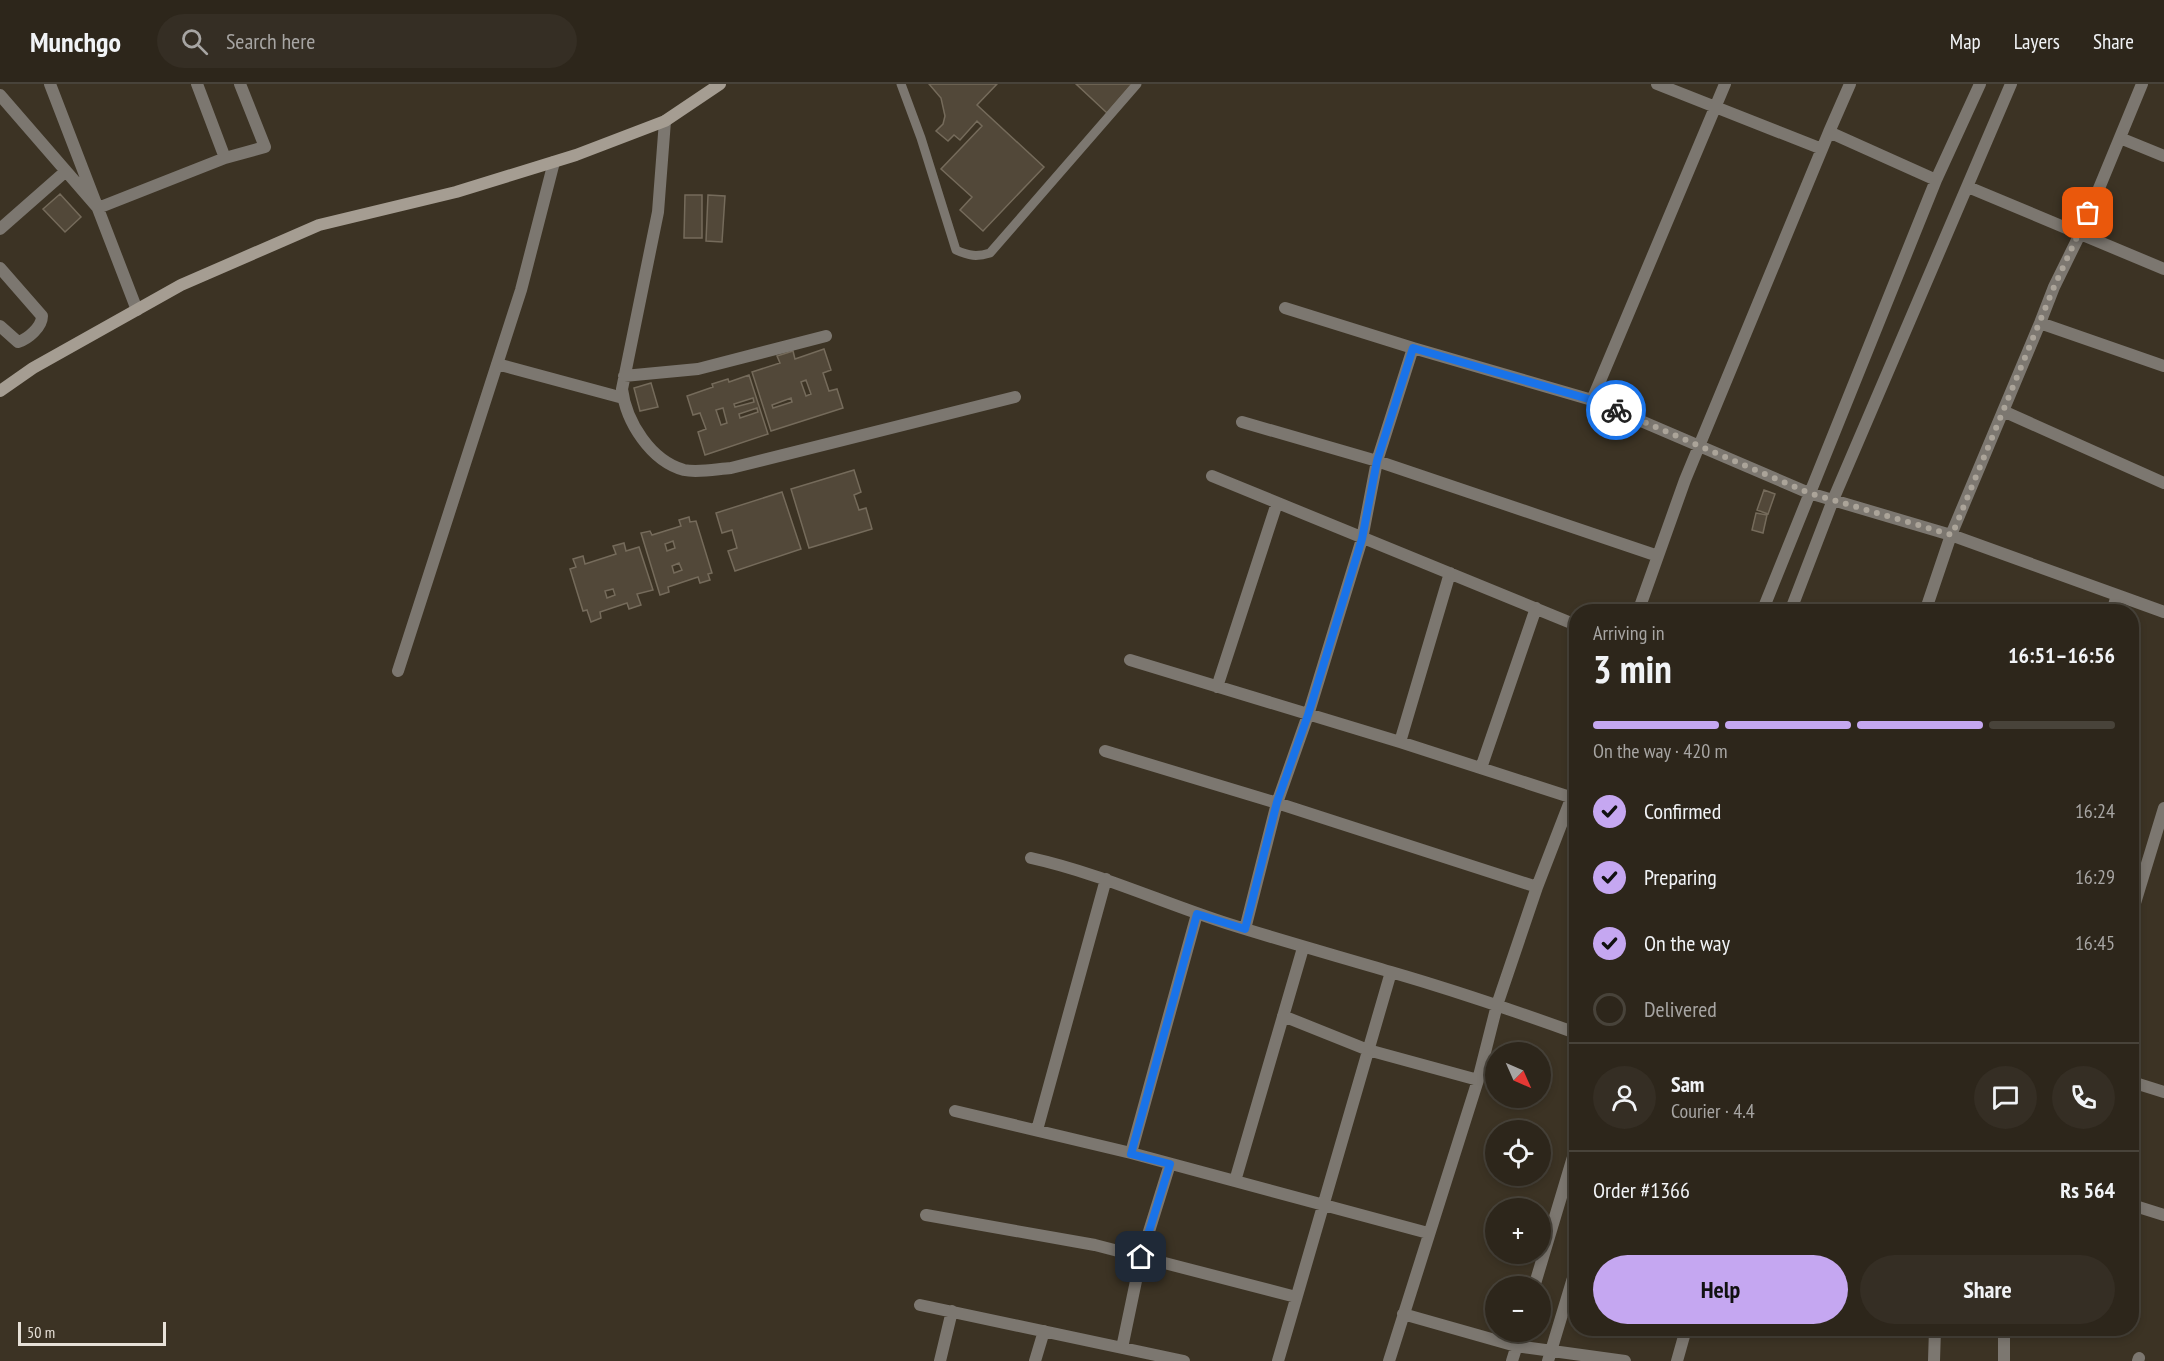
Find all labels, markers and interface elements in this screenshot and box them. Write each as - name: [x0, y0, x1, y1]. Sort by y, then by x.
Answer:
- search box: [157, 14, 577, 68]
- text: Munchgo: [30, 23, 121, 60]
- icon: search: [178, 25, 211, 58]
- text: Search here: [226, 27, 315, 55]
- text: Map: [1950, 28, 1981, 55]
- text: Layers: [2014, 28, 2060, 55]
- text: Share: [2093, 28, 2134, 55]
- pin: [2062, 187, 2113, 238]
- icon: bag: [2071, 196, 2104, 229]
- courier: [1586, 380, 1646, 440]
- icon: bike: [1600, 394, 1633, 427]
- text: Arriving in: [1593, 620, 1665, 646]
- text: 16:51–16:56: [2008, 641, 2115, 669]
- text: 3 min: [1593, 643, 1672, 694]
- text: On the way · 420 m: [1593, 738, 1728, 764]
- icon: check: [1593, 795, 1626, 828]
- text: Confirmed: [1644, 797, 1721, 825]
- text: 16:24: [2075, 798, 2115, 824]
- icon: check: [1593, 861, 1626, 894]
- text: Preparing: [1644, 863, 1717, 891]
- text: 16:29: [2075, 864, 2115, 890]
- icon: check: [1593, 927, 1626, 960]
- text: On the way: [1644, 929, 1730, 957]
- text: 16:45: [2075, 930, 2115, 956]
- text: Delivered: [1644, 995, 1717, 1023]
- north arrow: [1485, 1042, 1551, 1108]
- map controls: [1485, 1042, 1551, 1342]
- button: person: [1593, 1066, 1656, 1129]
- button: chat: [1974, 1066, 2037, 1129]
- button: phone: [2052, 1066, 2115, 1129]
- text: Sam: [1671, 1070, 1704, 1098]
- text: Courier · 4.4: [1671, 1098, 1755, 1124]
- button: locate: [1485, 1120, 1551, 1186]
- text: Order #1366: [1593, 1176, 1690, 1204]
- text: Rs 564: [2060, 1176, 2115, 1204]
- button: +: [1485, 1198, 1551, 1264]
- pin: [1115, 1231, 1166, 1282]
- icon: home: [1124, 1240, 1157, 1273]
- button: Help: [1593, 1255, 1848, 1324]
- button: Share: [1860, 1255, 2115, 1324]
- button: −: [1485, 1276, 1551, 1342]
- scale bar: [18, 1319, 166, 1346]
- text: 50 m: [27, 1322, 55, 1342]

